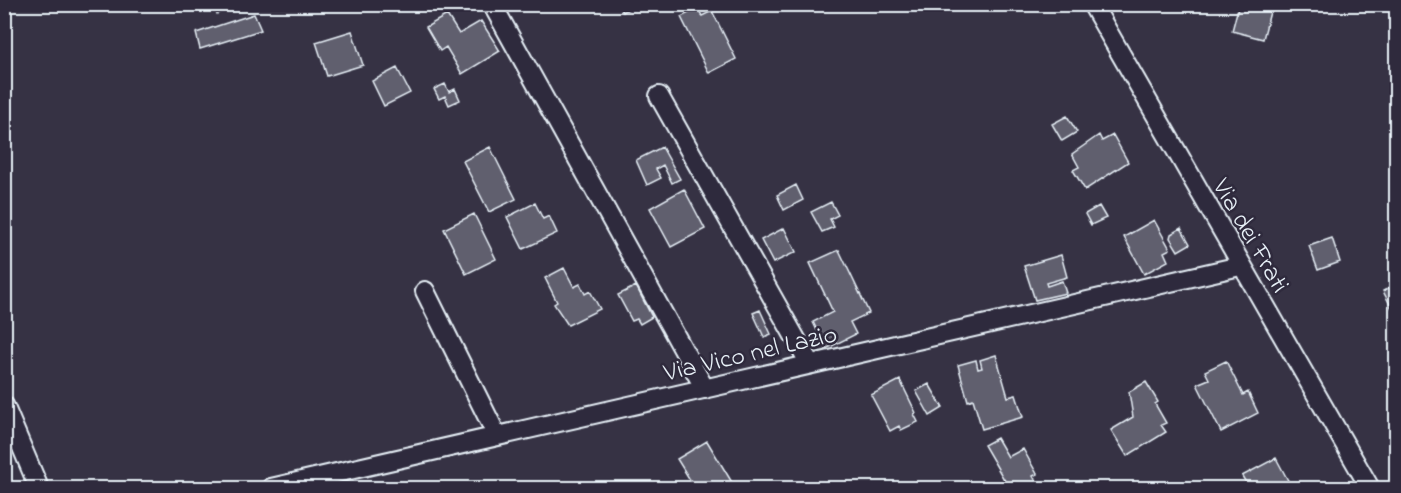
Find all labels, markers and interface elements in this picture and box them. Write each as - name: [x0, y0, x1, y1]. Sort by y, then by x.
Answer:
- street label: Via dei Frati: [1201, 171, 1297, 301]
- street label: Via Vico nel Lazio: [659, 317, 841, 394]

